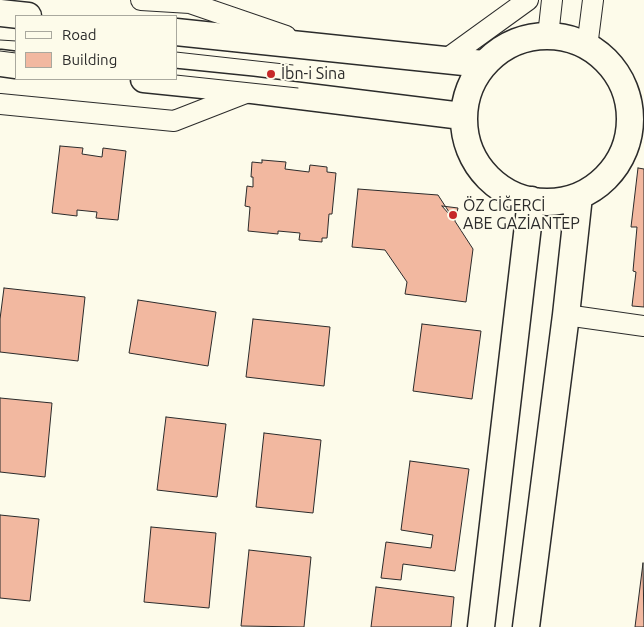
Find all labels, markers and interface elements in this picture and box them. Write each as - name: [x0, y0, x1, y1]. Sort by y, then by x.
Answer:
- legend: [15, 15, 178, 80]
- text: Road: [62, 26, 97, 43]
- text: Building: [62, 51, 117, 68]
- place label: İbn-i Sina: [281, 64, 345, 84]
- marker: İbn-i Sina: [265, 68, 277, 80]
- place label: ÖZ CİĞERCİ ABE GAZİANTEP: [463, 196, 580, 234]
- marker: ÖZ CİĞERCİ ABE GAZİANTEP: [447, 209, 459, 221]

